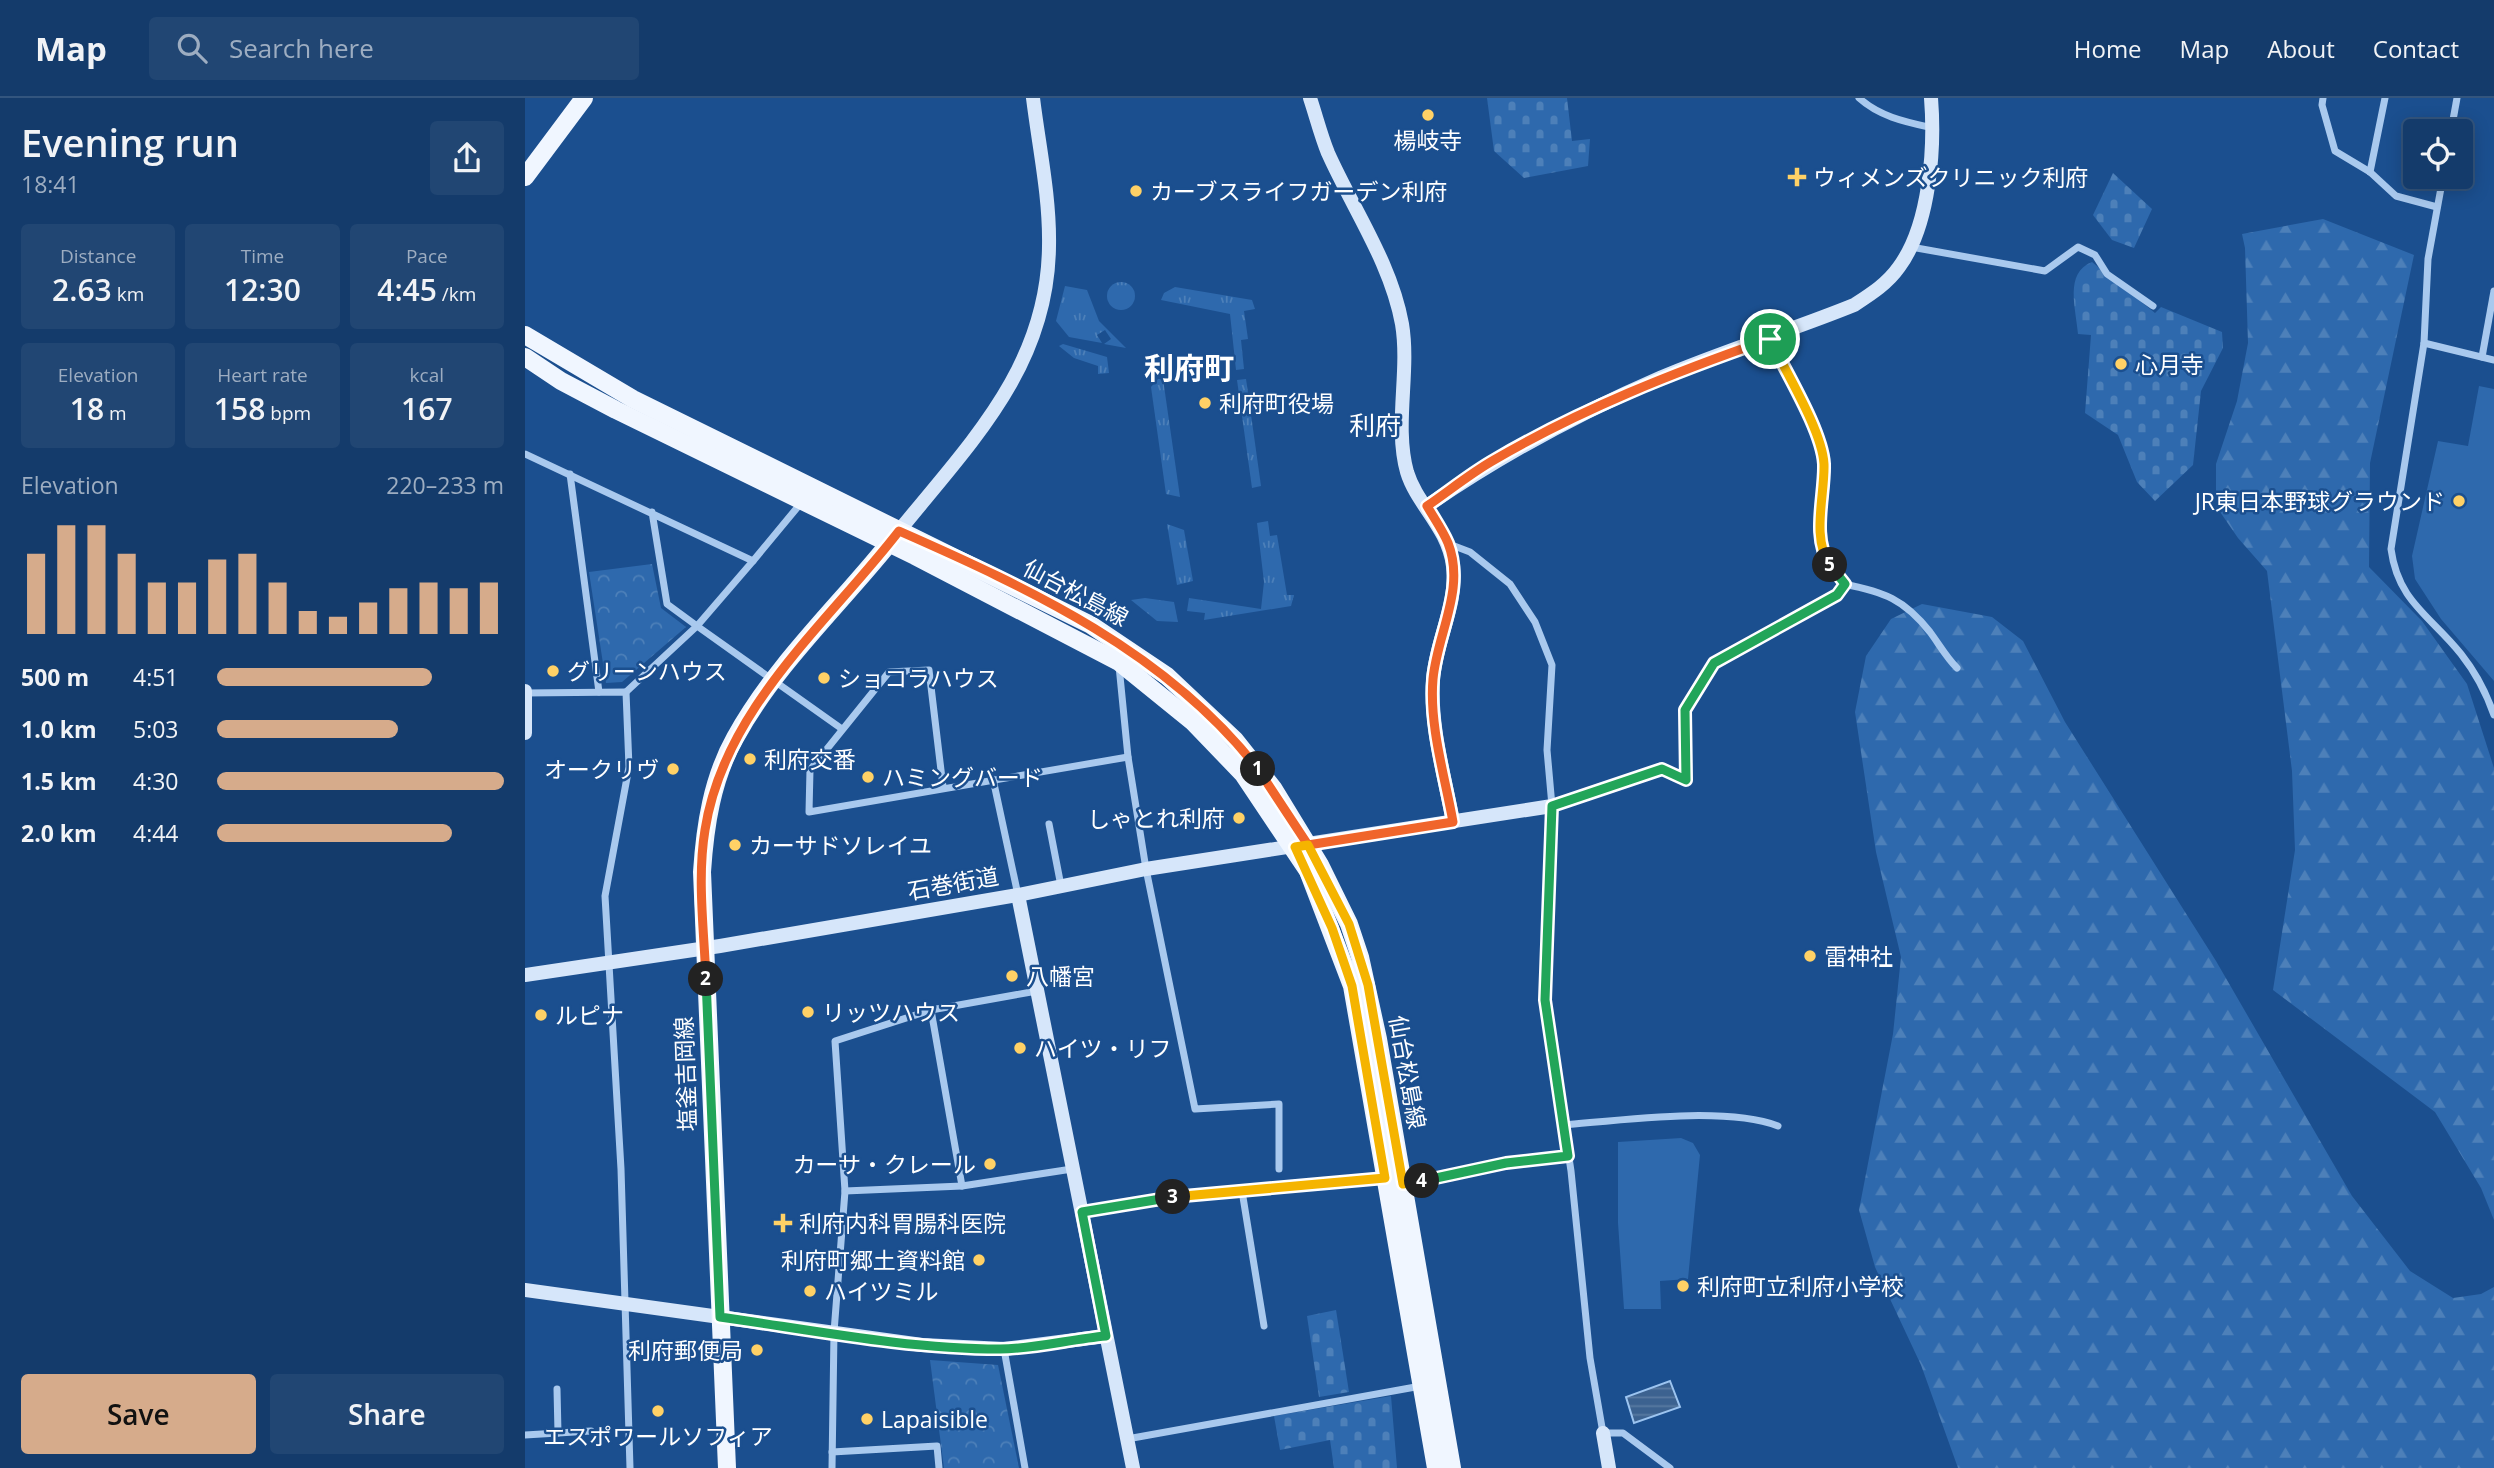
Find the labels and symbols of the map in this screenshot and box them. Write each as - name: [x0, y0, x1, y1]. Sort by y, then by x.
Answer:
- marker: 楊岐寺: [1420, 107, 1436, 123]
- place label: 楊岐寺: [1394, 124, 1463, 156]
- place label: ウィメンズクリニック利府: [1813, 161, 2089, 193]
- marker: ウィメンズクリニック利府: [1787, 167, 1807, 187]
- place label: カーブスライフガーデン利府: [1150, 175, 1448, 207]
- marker: カーブスライフガーデン利府: [1128, 183, 1144, 199]
- pin: [1740, 309, 1800, 369]
- district label: 利府町: [1144, 347, 1234, 388]
- place label: 心月寺: [2135, 348, 2204, 380]
- marker: 心月寺: [2113, 356, 2129, 372]
- place label: 利府町役場: [1219, 387, 1334, 419]
- marker: 利府町役場: [1197, 395, 1213, 411]
- district label: 利府: [1349, 407, 1401, 443]
- place label: JR東日本野球グラウンド: [2193, 485, 2445, 517]
- marker: JR東日本野球グラウンド: [2451, 493, 2467, 509]
- pin: 5: [1813, 547, 1847, 582]
- street label: 仙台松島線: [1018, 551, 1134, 633]
- place label: グリーンハウス: [567, 655, 727, 687]
- place label: ショコラハウス: [838, 662, 999, 694]
- marker: グリーンハウス: [545, 663, 561, 679]
- marker: ショコラハウス: [816, 670, 832, 686]
- place label: 利府交番: [764, 743, 856, 775]
- marker: 利府交番: [742, 751, 758, 767]
- pin: 1: [1241, 752, 1275, 786]
- place label: オークリヴ: [544, 753, 659, 785]
- marker: オークリヴ: [665, 761, 681, 777]
- place label: ハミングバード: [882, 761, 1043, 793]
- marker: ハミングバード: [860, 769, 876, 785]
- place label: しゃとれ利府: [1087, 802, 1225, 834]
- marker: しゃとれ利府: [1231, 810, 1247, 826]
- place label: カーサドソレイユ: [749, 829, 932, 861]
- marker: カーサドソレイユ: [727, 837, 743, 853]
- street label: 石巻街道: [905, 859, 1001, 907]
- place label: 雷神社: [1824, 940, 1893, 972]
- marker: 雷神社: [1802, 948, 1818, 964]
- place label: 八幡宮: [1026, 960, 1095, 992]
- pin: 2: [689, 962, 723, 996]
- marker: 八幡宮: [1004, 968, 1020, 984]
- place label: リッツハウス: [822, 996, 960, 1028]
- place label: ルピナ: [555, 999, 624, 1031]
- marker: リッツハウス: [800, 1004, 816, 1020]
- marker: ルピナ: [533, 1007, 549, 1023]
- street label: 仙台松島線: [1382, 1013, 1434, 1131]
- street label: 塩釜吉岡線: [667, 1016, 703, 1132]
- place label: ハイツ・リフ: [1034, 1032, 1172, 1064]
- marker: ハイツ・リフ: [1012, 1040, 1028, 1056]
- place label: カーサ・クレール: [792, 1148, 976, 1180]
- marker: カーサ・クレール: [982, 1156, 998, 1172]
- pin: 4: [1405, 1164, 1439, 1198]
- pin: 3: [1155, 1180, 1191, 1214]
- place label: 利府内科胃腸科医院: [799, 1207, 1006, 1239]
- marker: 利府内科胃腸科医院: [773, 1213, 793, 1233]
- place label: 利府町郷土資料館: [781, 1244, 965, 1276]
- marker: 利府町郷土資料館: [971, 1252, 987, 1268]
- place label: 利府町立利府小学校: [1697, 1270, 1904, 1302]
- place label: ハイツミル: [824, 1275, 939, 1307]
- marker: 利府町立利府小学校: [1675, 1278, 1691, 1294]
- marker: ハイツミル: [802, 1283, 818, 1299]
- place label: 利府郵便局: [628, 1334, 743, 1366]
- marker: 利府郵便局: [749, 1342, 765, 1358]
- marker: エスポワールソフィア: [650, 1403, 666, 1419]
- place label: Lapaisible: [881, 1403, 988, 1435]
- marker: Lapaisible: [859, 1411, 875, 1427]
- place label: エスポワールソフィア: [543, 1420, 773, 1452]

